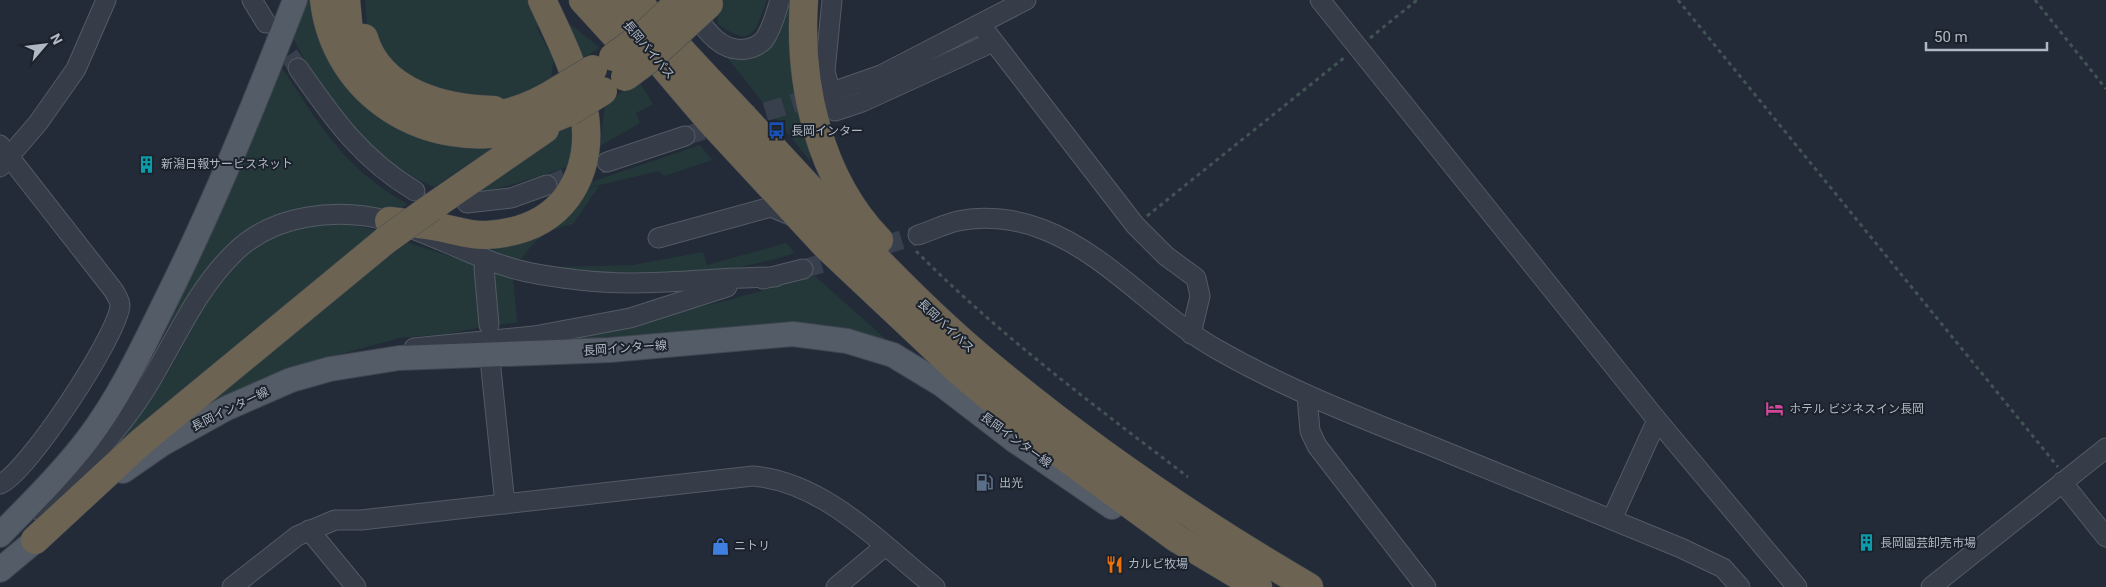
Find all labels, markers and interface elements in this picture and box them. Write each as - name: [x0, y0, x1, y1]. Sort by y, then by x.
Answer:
- street label: 長岡バイパス: [621, 18, 677, 82]
- north arrow: [20, 20, 70, 70]
- scale bar: [1926, 20, 2047, 52]
- text: 50 m: [1934, 28, 1968, 46]
- text: N: [47, 31, 66, 47]
- bus stop icon: 長岡インター: [767, 121, 787, 141]
- place label: 長岡インター: [791, 124, 863, 138]
- building icon: 新潟日報サービスネット: [137, 154, 157, 174]
- place label: 新潟日報サービスネット: [161, 157, 293, 171]
- street label: 長岡バイパス: [915, 296, 977, 356]
- street label: 長岡インター線: [583, 338, 667, 358]
- street label: 長岡インター線: [189, 384, 271, 434]
- hotel icon: ホテル ビジネスイン長岡: [1765, 399, 1785, 419]
- place label: ホテル ビジネスイン長岡: [1789, 402, 1924, 416]
- street label: 長岡インター線: [978, 410, 1054, 470]
- fuel station icon: 出光: [975, 473, 995, 493]
- place label: 出光: [999, 476, 1023, 490]
- building icon: 長岡園芸卸売市場: [1856, 533, 1876, 553]
- shop icon: ニトリ: [710, 536, 730, 556]
- place label: 長岡園芸卸売市場: [1880, 536, 1976, 550]
- place label: ニトリ: [734, 539, 770, 553]
- restaurant icon: カルビ牧場: [1104, 554, 1124, 574]
- place label: カルビ牧場: [1128, 557, 1188, 571]

